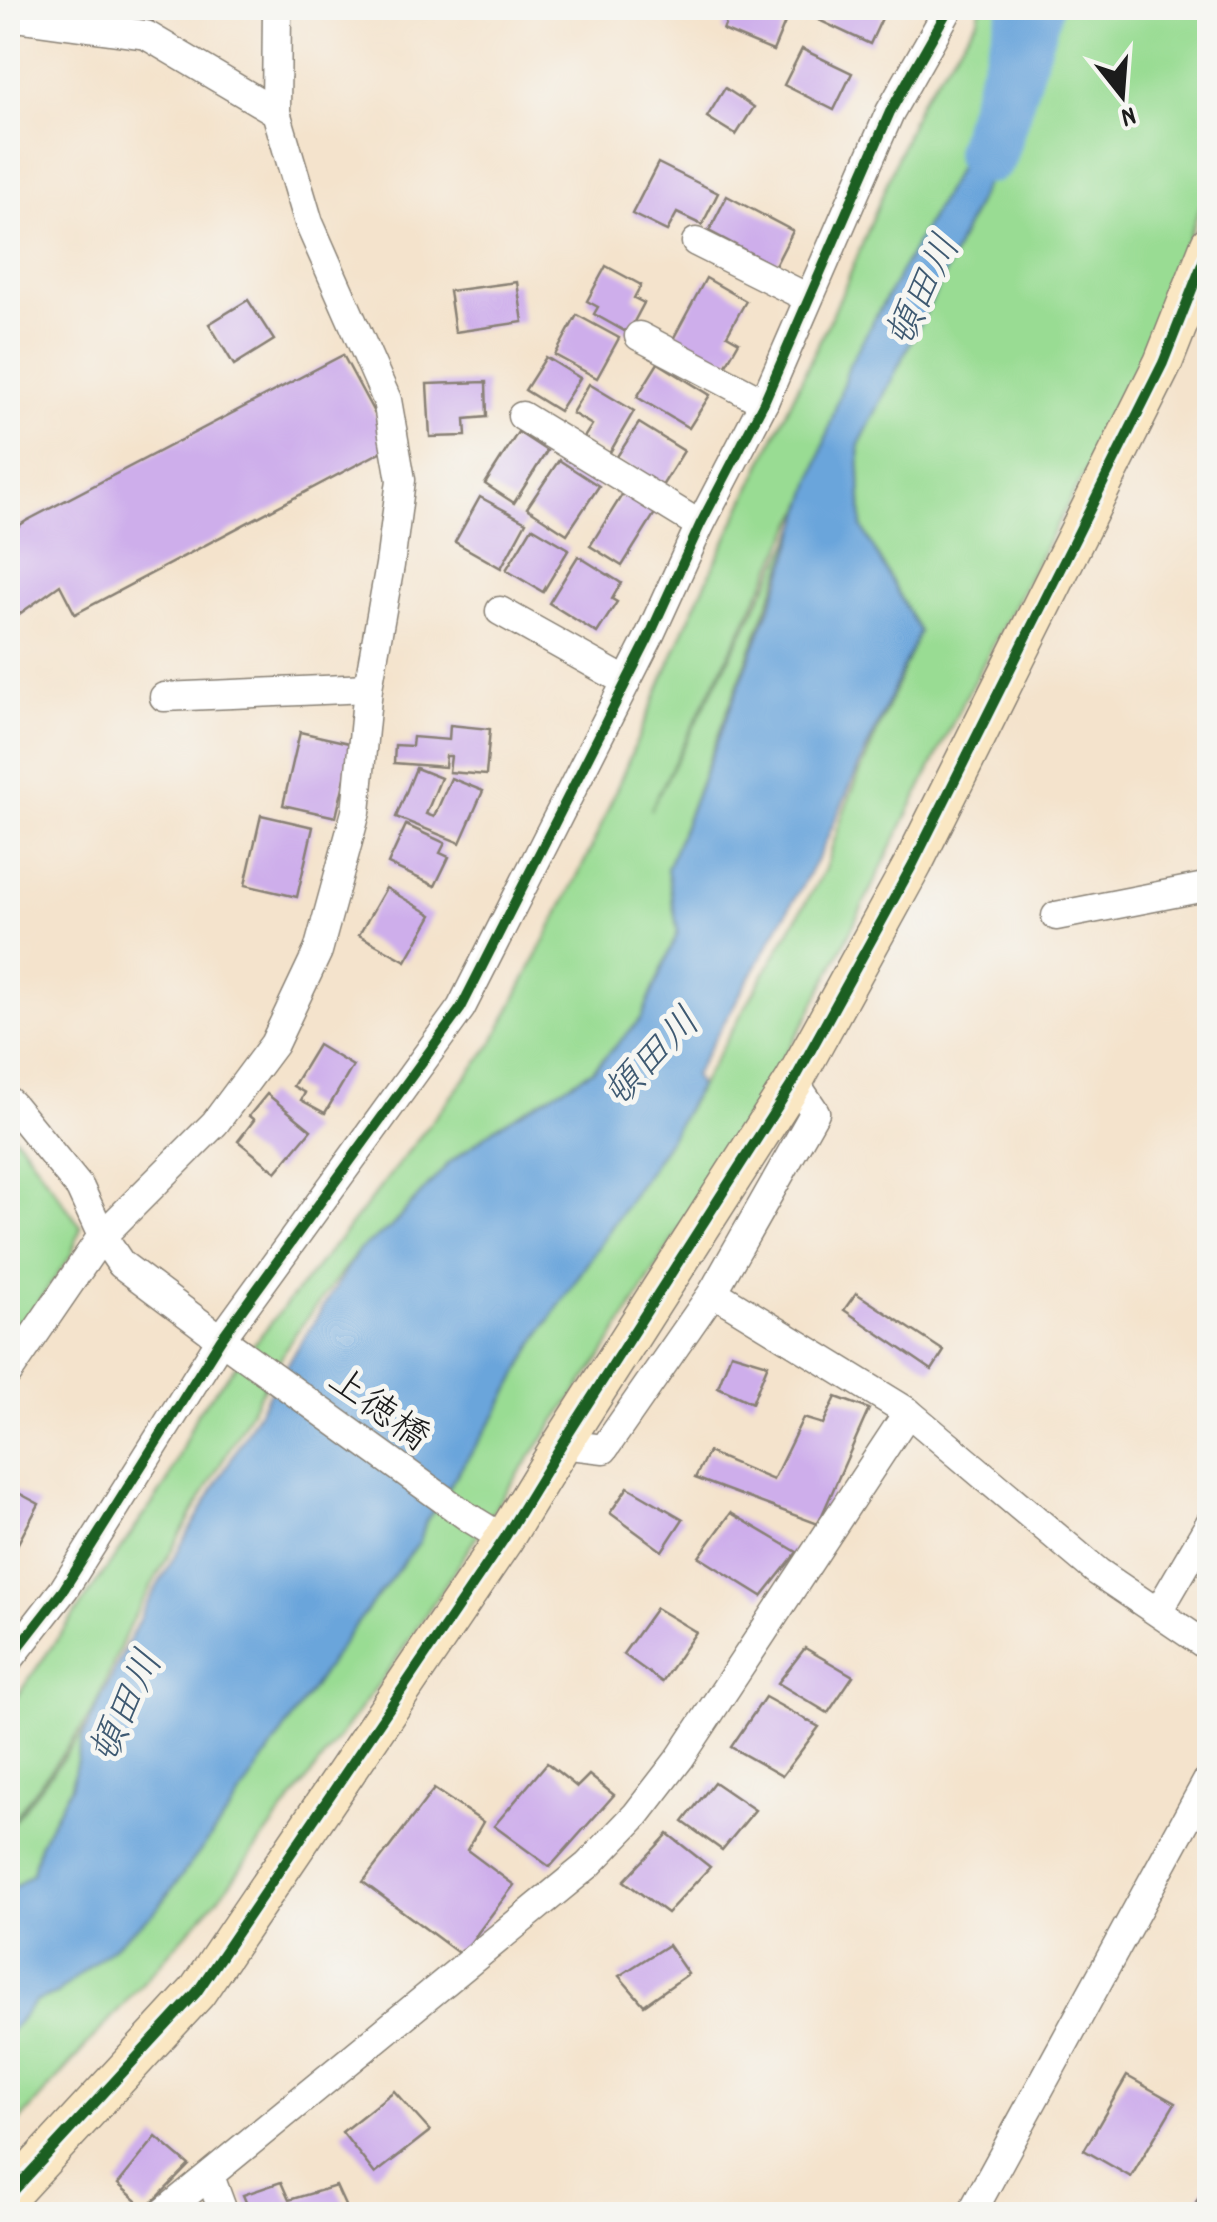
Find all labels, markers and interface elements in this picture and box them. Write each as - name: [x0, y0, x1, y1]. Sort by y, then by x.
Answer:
- north arrow: [1072, 45, 1172, 145]
- text: N: [1115, 93, 1140, 135]
- water label: 頓田川: [875, 226, 979, 359]
- water label: 頓田川: [592, 998, 717, 1123]
- street label: 上徳橋: [314, 1356, 439, 1467]
- water label: 頓田川: [79, 1642, 181, 1775]

